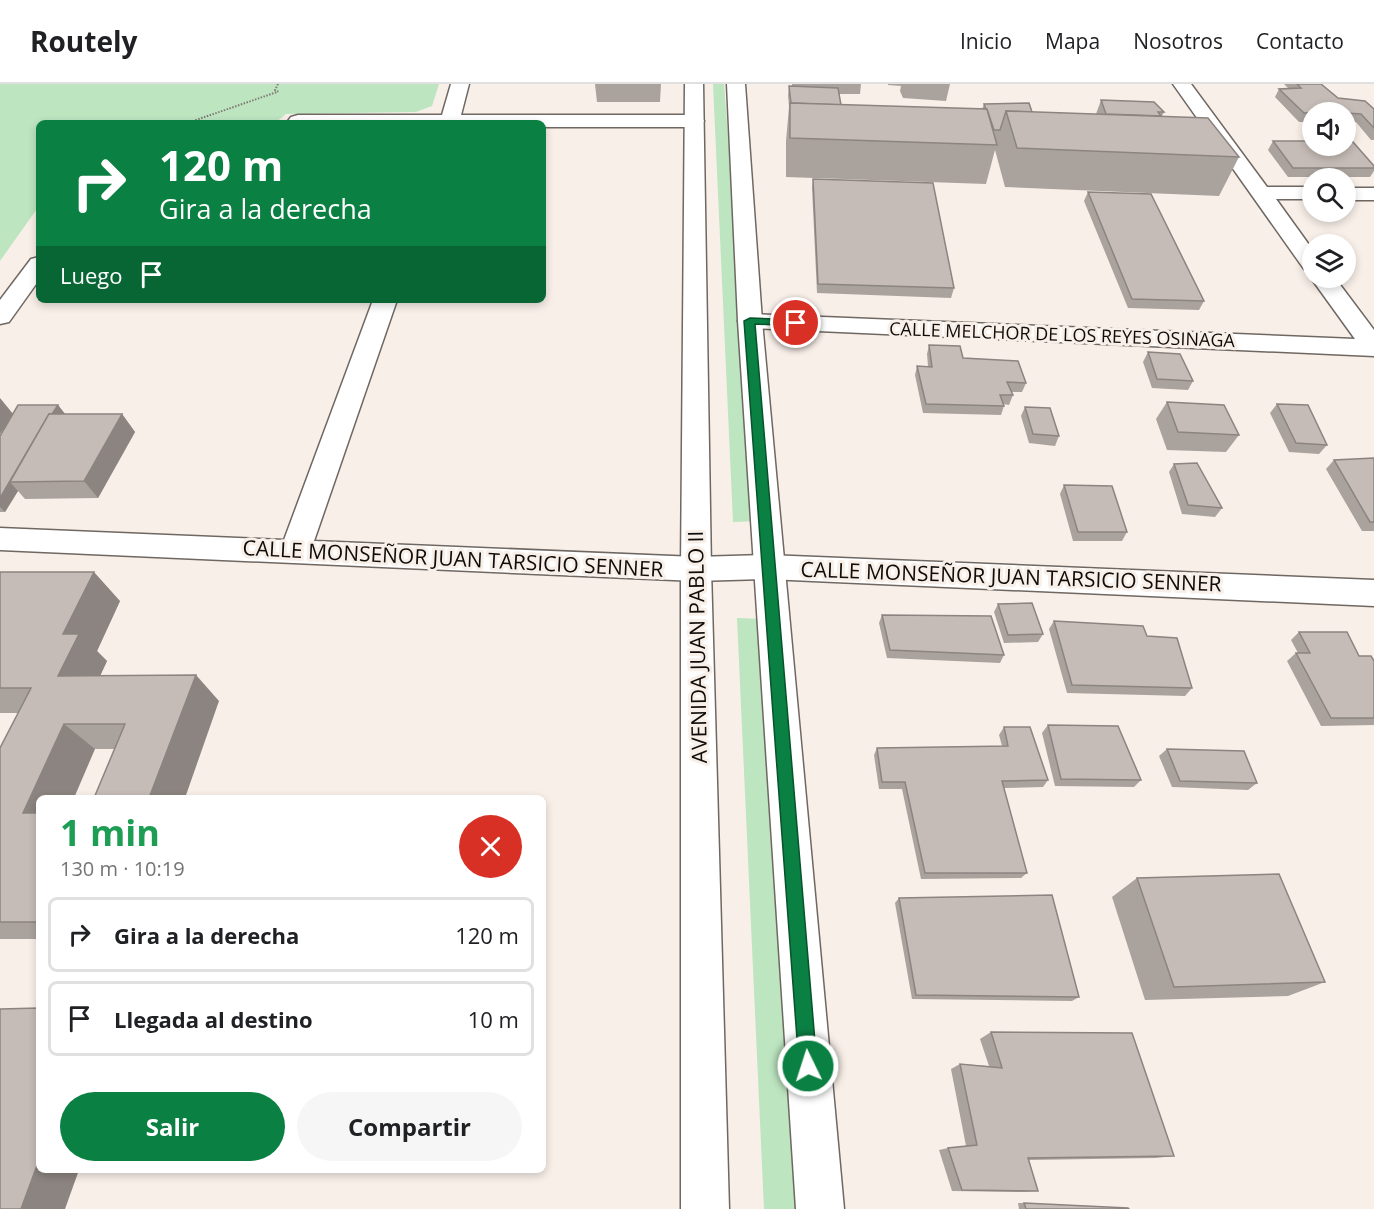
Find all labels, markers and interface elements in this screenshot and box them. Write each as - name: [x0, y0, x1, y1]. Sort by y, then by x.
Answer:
- text: Routely: [30, 22, 137, 60]
- text: Inicio: [960, 27, 1012, 55]
- text: Mapa: [1045, 27, 1100, 55]
- text: Nosotros: [1133, 27, 1223, 55]
- text: Contacto: [1256, 27, 1344, 55]
- map controls: [1302, 102, 1356, 288]
- button: sound: [1302, 102, 1356, 156]
- text: 120 m: [159, 136, 283, 193]
- icon: right: [60, 144, 138, 222]
- button: search: [1302, 168, 1356, 222]
- text: Gira a la derecha: [159, 190, 372, 227]
- button: layers: [1302, 234, 1356, 288]
- icon: arrive: [135, 258, 168, 291]
- text: Luego: [60, 260, 123, 290]
- pin: [770, 297, 821, 348]
- icon: arrive: [779, 306, 812, 339]
- street label: CALLE MELCHOR DE LOS REYES OSINAGA: [889, 316, 1236, 352]
- street label: AVENIDA JUAN PABLO II: [681, 531, 713, 764]
- street label: CALLE MONSEÑOR JUAN TARSICIO SENNER: [242, 533, 664, 583]
- street label: CALLE MONSEÑOR JUAN TARSICIO SENNER: [800, 555, 1222, 597]
- text: 1 min: [60, 808, 160, 857]
- button: close: [459, 815, 522, 878]
- text: 130 m · 10:19: [60, 855, 185, 882]
- icon: right: [63, 918, 96, 951]
- text: Gira a la derecha: [114, 920, 299, 950]
- text: 120 m: [455, 920, 519, 950]
- icon: arrive: [63, 1002, 96, 1035]
- text: Llegada al destino: [114, 1004, 313, 1034]
- text: 10 m: [468, 1004, 519, 1034]
- position arrow: [776, 1034, 840, 1098]
- button: Salir: [60, 1092, 285, 1161]
- button: Compartir: [297, 1092, 522, 1161]

